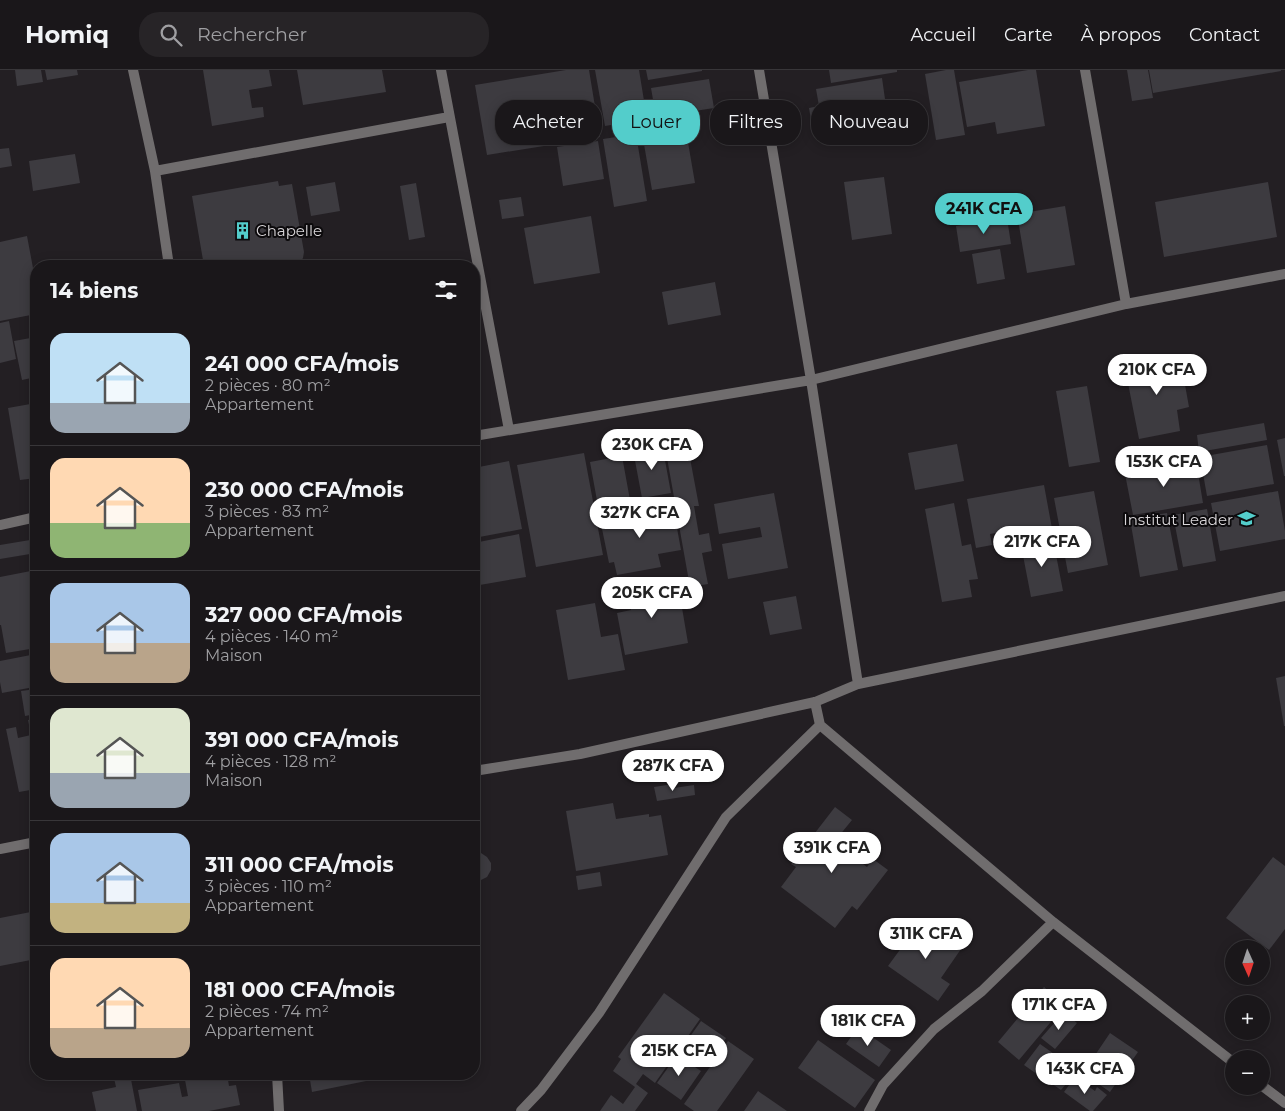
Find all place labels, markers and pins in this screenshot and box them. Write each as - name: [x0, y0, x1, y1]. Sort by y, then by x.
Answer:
- pin: 241K CFA: [932, 192, 1036, 235]
- building icon: Chapelle: [232, 220, 252, 240]
- place label: Chapelle: [256, 221, 322, 240]
- pin: 210K CFA: [1105, 354, 1209, 396]
- pin: 230K CFA: [600, 428, 704, 471]
- pin: 153K CFA: [1112, 446, 1216, 488]
- pin: 327K CFA: [588, 496, 692, 539]
- school or university icon: Institut Leader: [1237, 509, 1257, 529]
- place label: Institut Leader: [1123, 510, 1233, 529]
- pin: 217K CFA: [990, 526, 1094, 568]
- pin: 205K CFA: [600, 576, 704, 619]
- pin: 287K CFA: [621, 750, 725, 792]
- pin: 391K CFA: [780, 832, 884, 874]
- pin: 311K CFA: [874, 918, 978, 960]
- pin: 171K CFA: [1007, 988, 1111, 1031]
- pin: 181K CFA: [816, 1004, 920, 1047]
- pin: 215K CFA: [627, 1034, 731, 1077]
- pin: 143K CFA: [1033, 1052, 1137, 1095]

